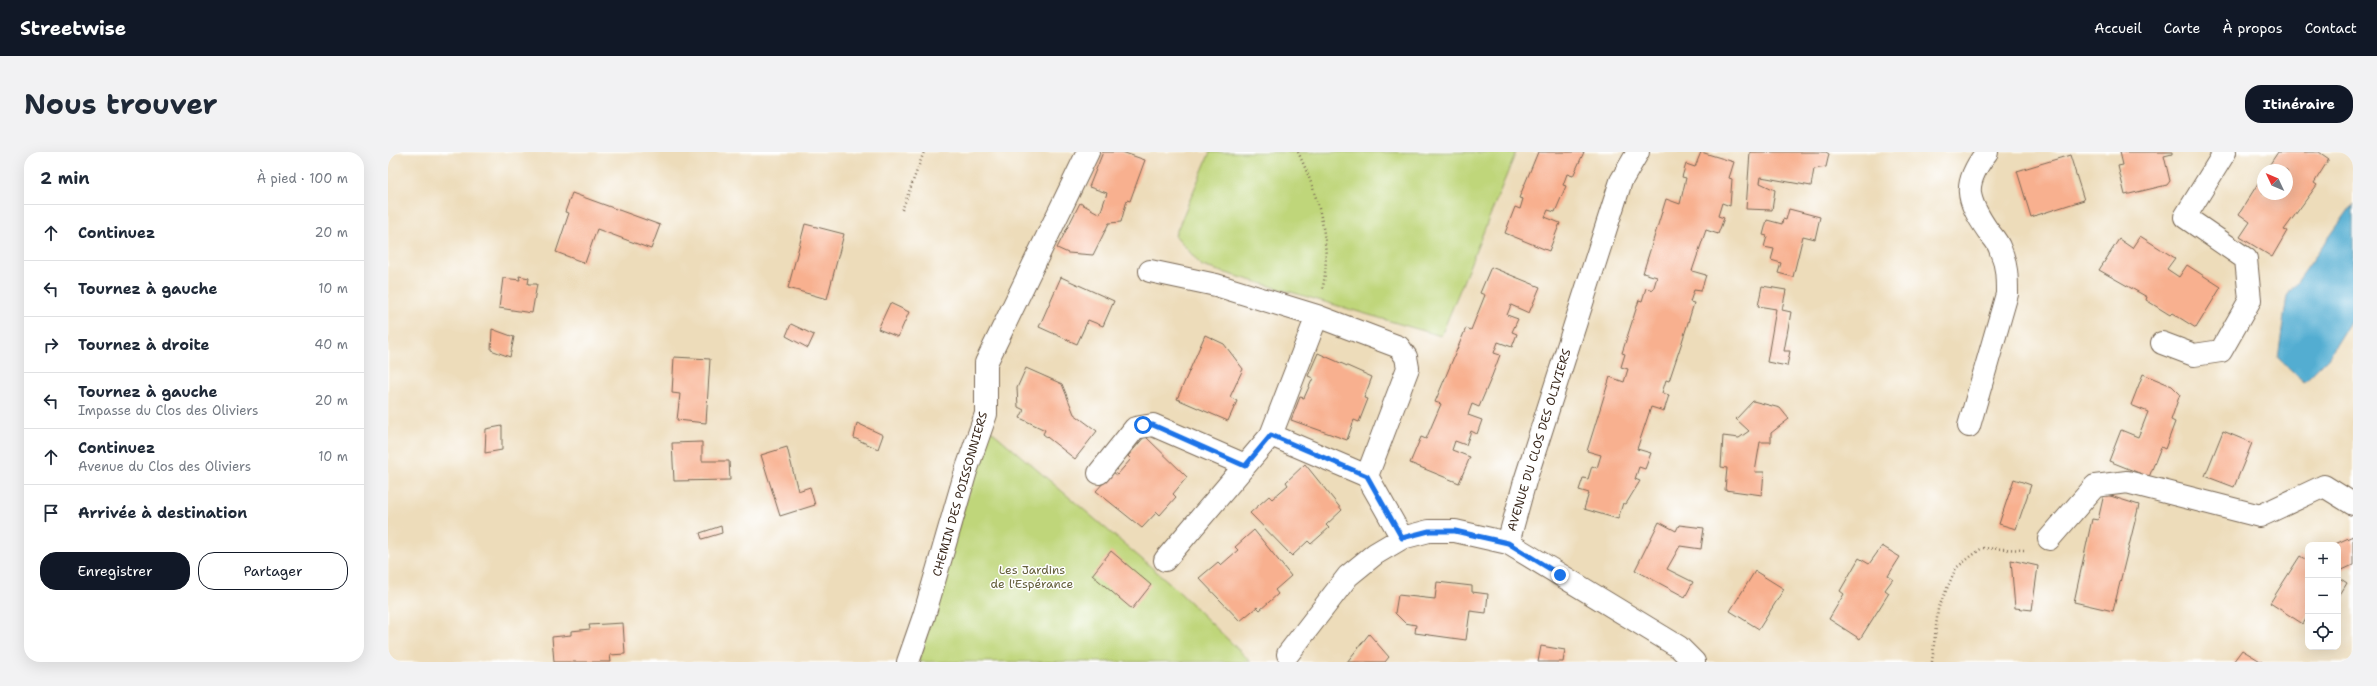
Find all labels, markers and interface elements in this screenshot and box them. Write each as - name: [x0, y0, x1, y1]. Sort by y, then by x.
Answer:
- text: Streetwise: [20, 16, 126, 41]
- text: Accueil: [2094, 19, 2142, 37]
- text: Carte: [2164, 19, 2200, 37]
- text: À propos: [2222, 19, 2283, 37]
- text: Contact: [2305, 19, 2357, 37]
- text: Nous trouver: [24, 85, 218, 123]
- button: Itinéraire: [2245, 85, 2353, 123]
- north arrow: [2257, 164, 2293, 200]
- text: 2 min: [40, 167, 90, 189]
- text: À pied · 100 m: [257, 170, 348, 187]
- icon: ahead: [40, 222, 62, 244]
- text: Continuez: [78, 223, 155, 243]
- text: 20 m: [315, 224, 348, 241]
- icon: left: [40, 278, 62, 300]
- text: Tournez à gauche: [78, 279, 218, 299]
- text: 10 m: [318, 280, 348, 297]
- icon: right: [40, 334, 62, 356]
- text: Tournez à droite: [78, 335, 210, 355]
- text: 40 m: [314, 336, 348, 353]
- street label: AVENUE DU CLOS DES OLIVIERS: [1504, 347, 1575, 533]
- text: Tournez à gauche: [78, 382, 218, 402]
- icon: left: [40, 390, 62, 412]
- text: 20 m: [315, 392, 348, 409]
- text: Impasse du Clos des Oliviers: [78, 402, 258, 419]
- street label: CHEMIN DES POISSONNIERS: [929, 409, 991, 578]
- route start: [1134, 416, 1152, 434]
- text: Continuez: [78, 438, 155, 458]
- icon: ahead: [40, 446, 62, 468]
- text: 10 m: [318, 448, 348, 465]
- text: Avenue du Clos des Oliviers: [78, 458, 251, 475]
- icon: arrive: [40, 502, 62, 524]
- text: Arrivée à destination: [78, 503, 247, 523]
- map controls: [2305, 542, 2341, 650]
- button: +: [2305, 542, 2341, 578]
- button: Enregistrer: [40, 552, 190, 590]
- button: Partager: [198, 552, 348, 590]
- park label: Les Jardins de l'Espérance: [991, 562, 1074, 592]
- route end: [1551, 566, 1569, 584]
- button: −: [2305, 578, 2341, 614]
- button: locate: [2305, 614, 2341, 650]

